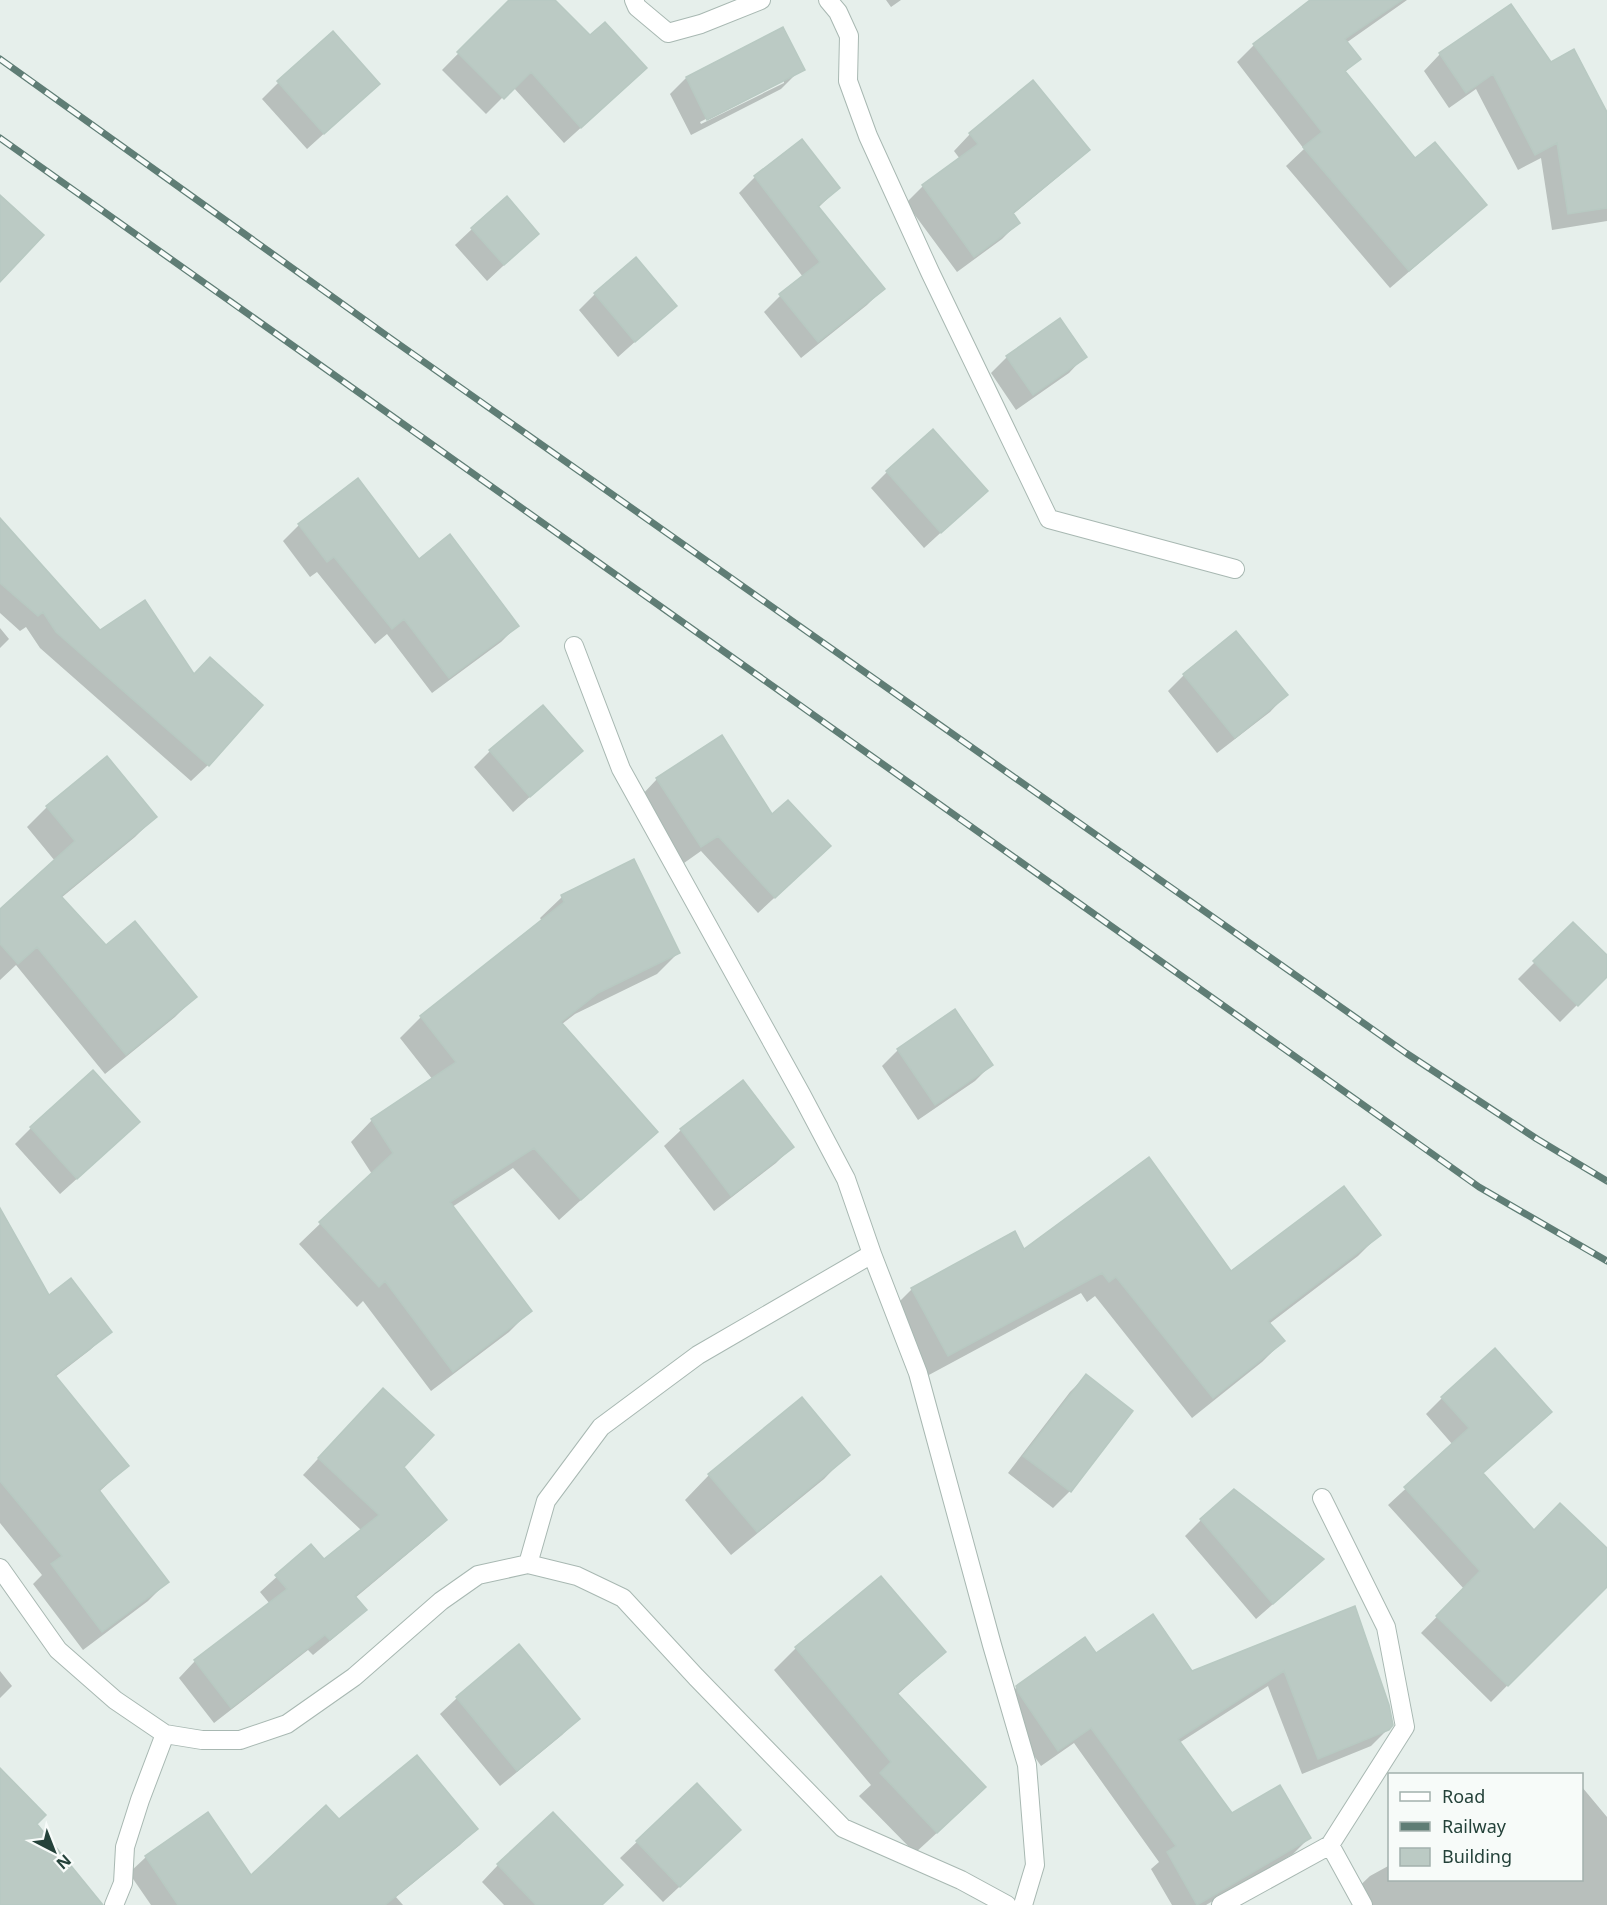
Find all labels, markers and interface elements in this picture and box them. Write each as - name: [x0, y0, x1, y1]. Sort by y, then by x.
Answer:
- legend: [1388, 1773, 1583, 1881]
- text: Road: [1442, 1784, 1485, 1808]
- text: Railway: [1442, 1814, 1507, 1838]
- north arrow: [24, 1821, 84, 1881]
- text: Building: [1442, 1844, 1512, 1868]
- text: N: [52, 1850, 76, 1875]

